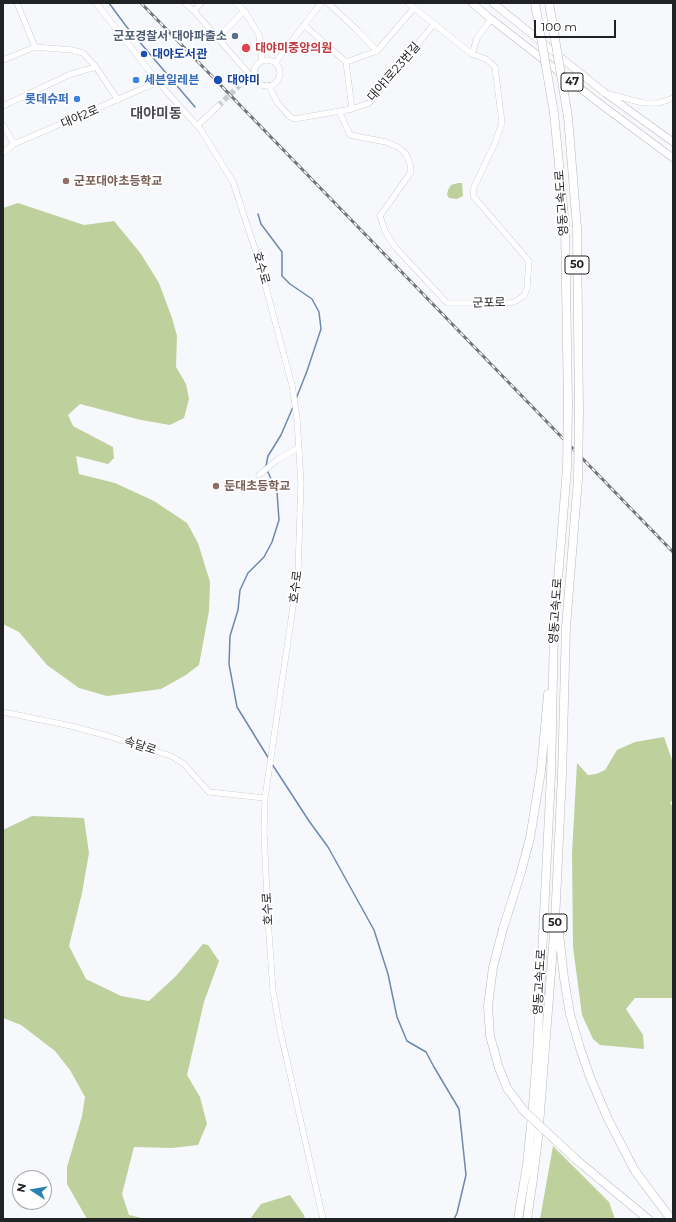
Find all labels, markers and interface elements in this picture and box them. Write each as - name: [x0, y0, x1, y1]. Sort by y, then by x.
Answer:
- scale bar: [536, 12, 618, 38]
- text: 100 m: [541, 19, 577, 34]
- place label: 군포경찰서 대야파출소: [113, 29, 227, 43]
- marker: 군포경찰서 대야파출소: [230, 31, 240, 41]
- street label: 대야1로23번길: [365, 40, 423, 104]
- place label: 대야미중앙의원: [255, 41, 332, 55]
- marker: 대야미중앙의원: [240, 42, 252, 54]
- place label: 대야도서관: [152, 47, 207, 61]
- marker: 대야도서관: [139, 49, 149, 59]
- place label: 세븐일레븐: [144, 73, 199, 87]
- place label: 대야미: [227, 73, 260, 87]
- road number: 47: [561, 73, 583, 91]
- marker: 대야미: [212, 74, 224, 86]
- marker: 세븐일레븐: [131, 75, 141, 85]
- place label: 롯데슈퍼: [25, 92, 69, 106]
- marker: 롯데슈퍼: [72, 94, 82, 104]
- street label: 대야2로: [59, 103, 101, 131]
- district label: 대야미동: [130, 106, 182, 122]
- street label: 영동고속도로: [553, 169, 571, 237]
- place label: 군포대야초등학교: [74, 174, 162, 188]
- marker: 군포대야초등학교: [61, 176, 71, 186]
- street label: 호수로: [250, 250, 272, 286]
- road number: 50: [565, 256, 589, 274]
- street label: 군포로: [472, 296, 506, 310]
- place label: 둔대초등학교: [224, 479, 290, 493]
- marker: 둔대초등학교: [211, 481, 221, 491]
- street label: 호수로: [287, 570, 305, 604]
- street label: 영동고속도로: [547, 577, 565, 645]
- street label: 속달로: [122, 734, 158, 758]
- street label: 호수로: [260, 892, 276, 926]
- road number: 50: [543, 914, 567, 932]
- street label: 영동고속도로: [531, 949, 549, 1015]
- north arrow: [12, 1170, 52, 1210]
- text: N: [13, 1182, 29, 1194]

